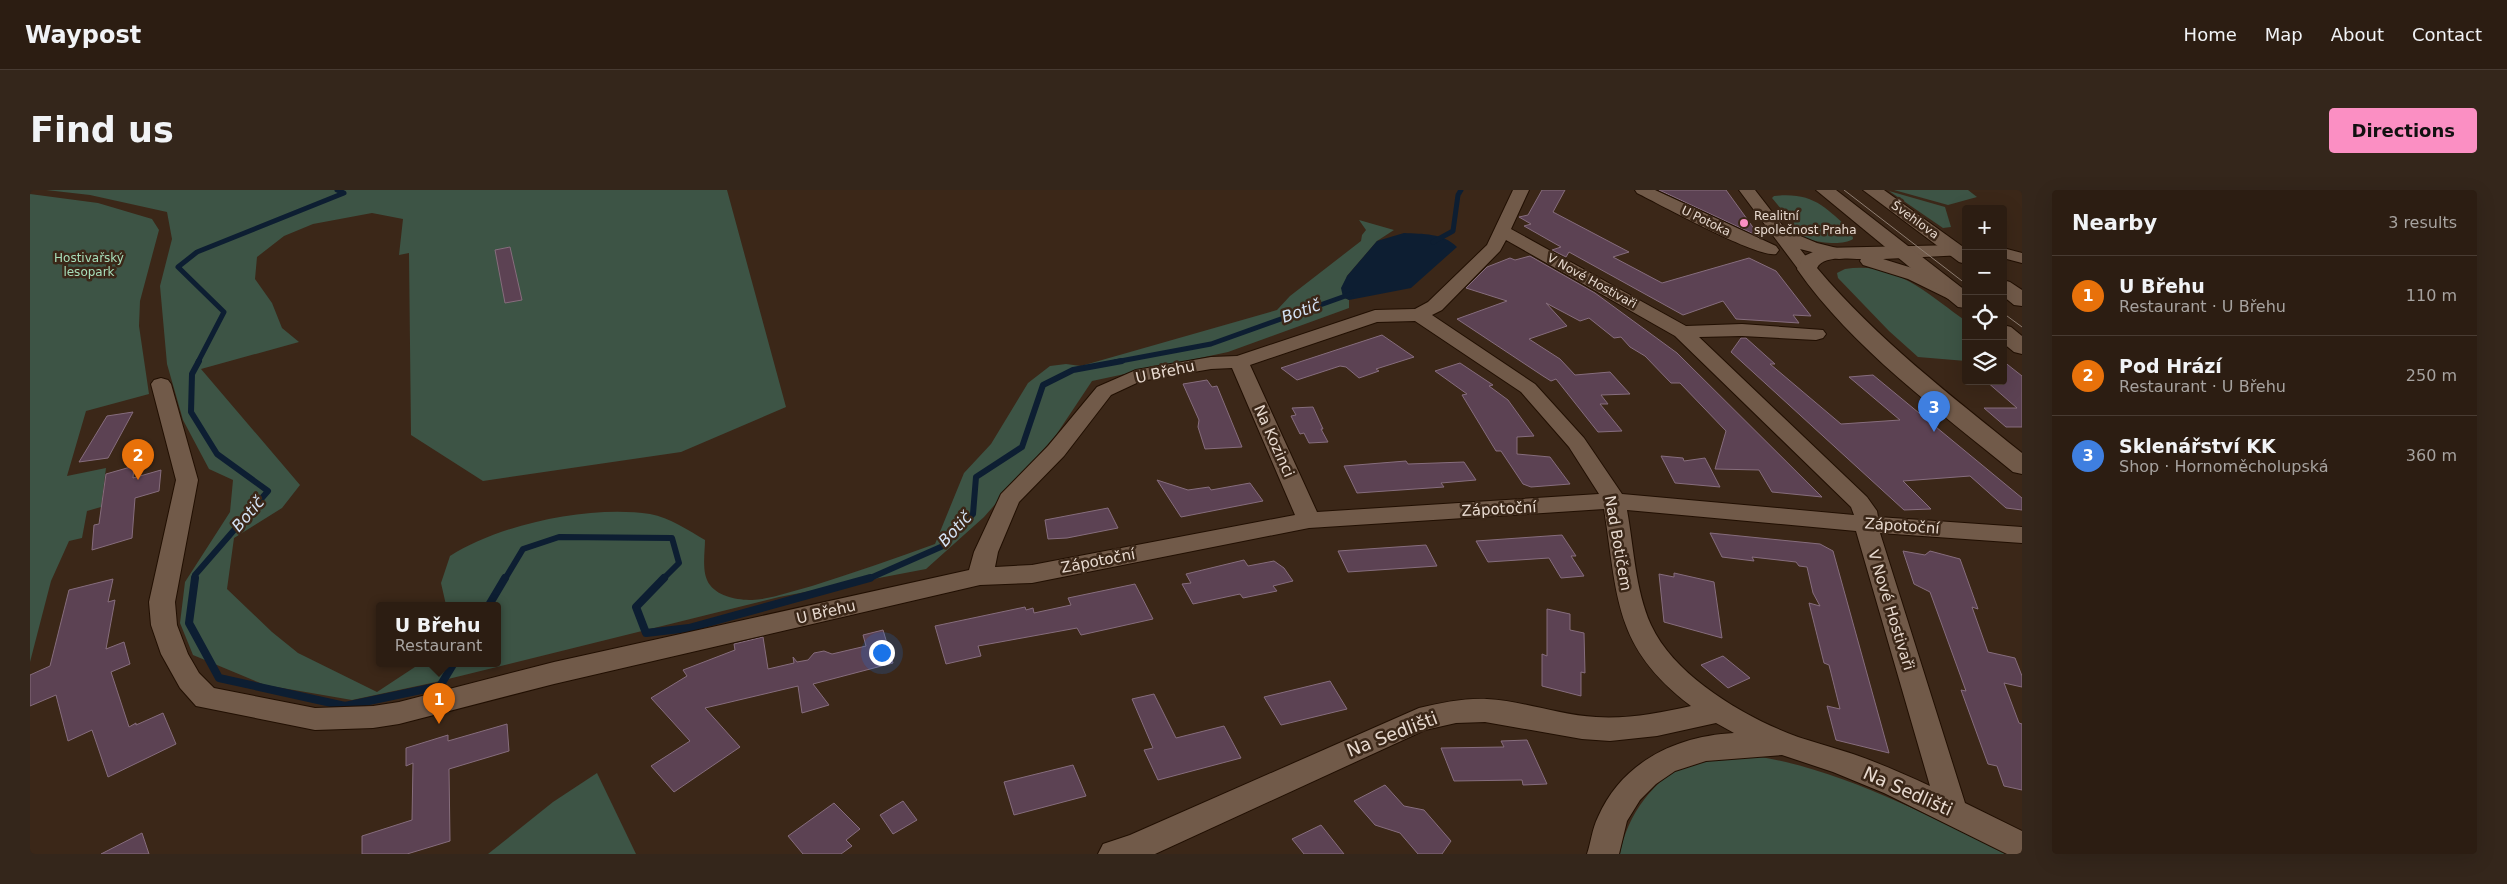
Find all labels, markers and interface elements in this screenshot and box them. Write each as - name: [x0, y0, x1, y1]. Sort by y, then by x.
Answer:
- text: Waypost: [25, 21, 141, 49]
- text: Home: [2184, 24, 2237, 45]
- text: Map: [2265, 24, 2303, 45]
- text: About: [2331, 24, 2384, 45]
- text: Contact: [2412, 24, 2482, 45]
- button: Directions: [2329, 108, 2477, 153]
- text: Find us: [30, 110, 174, 150]
- street label: Švehlova: [1889, 197, 1942, 242]
- street label: U Potoka: [1679, 203, 1733, 239]
- map controls: [1962, 205, 2007, 385]
- button: +: [1962, 205, 2007, 250]
- place label: Realitní společnost Praha: [1754, 209, 1857, 237]
- text: Nearby: [2072, 211, 2157, 235]
- text: 3 results: [2388, 213, 2457, 232]
- marker: Realitní společnost Praha: [1738, 217, 1750, 229]
- button: −: [1962, 250, 2007, 295]
- park label: Hostivařský lesopark: [54, 251, 124, 279]
- street label: V Nové Hostivaři: [1545, 251, 1639, 311]
- text: U Břehu: [2119, 275, 2205, 297]
- text: 1: [2082, 286, 2094, 305]
- text: 110 m: [2406, 286, 2457, 305]
- water label: Botič: [1279, 295, 1324, 327]
- button: locate: [1962, 295, 2007, 340]
- text: Restaurant · U Břehu: [2119, 297, 2286, 316]
- button: layers: [1962, 340, 2007, 385]
- text: Pod Hrází: [2119, 355, 2222, 377]
- street label: U Břehu: [1134, 357, 1196, 387]
- text: 2: [2082, 366, 2094, 385]
- text: 250 m: [2406, 366, 2457, 385]
- text: Restaurant · U Břehu: [2119, 377, 2286, 396]
- pin: 3: [1918, 391, 1950, 432]
- street label: Na Kozinci: [1250, 402, 1298, 480]
- text: Sklenářství KK: [2119, 435, 2276, 457]
- pin: 2: [122, 439, 154, 480]
- text: 3: [2082, 446, 2094, 465]
- text: 360 m: [2406, 446, 2457, 465]
- text: Shop · Hornoměcholupská: [2119, 457, 2329, 476]
- water label: Botič: [228, 492, 269, 535]
- street label: Nad Botičem: [1601, 494, 1635, 592]
- street label: Zápotoční: [1461, 498, 1538, 520]
- water label: Botič: [934, 507, 977, 550]
- street label: Zápotoční: [1864, 514, 1941, 538]
- street label: Zápotoční: [1059, 545, 1137, 577]
- street label: V Nové Hostivaři: [1864, 548, 1918, 672]
- street label: U Břehu: [795, 596, 857, 628]
- popup: [376, 602, 501, 667]
- text: U Břehu: [395, 614, 481, 636]
- text: Restaurant: [395, 636, 482, 655]
- your location: [869, 640, 895, 666]
- pin: 1: [423, 683, 455, 724]
- street label: Na Sedlišti: [1344, 707, 1440, 761]
- street label: Na Sedlišti: [1860, 762, 1956, 820]

